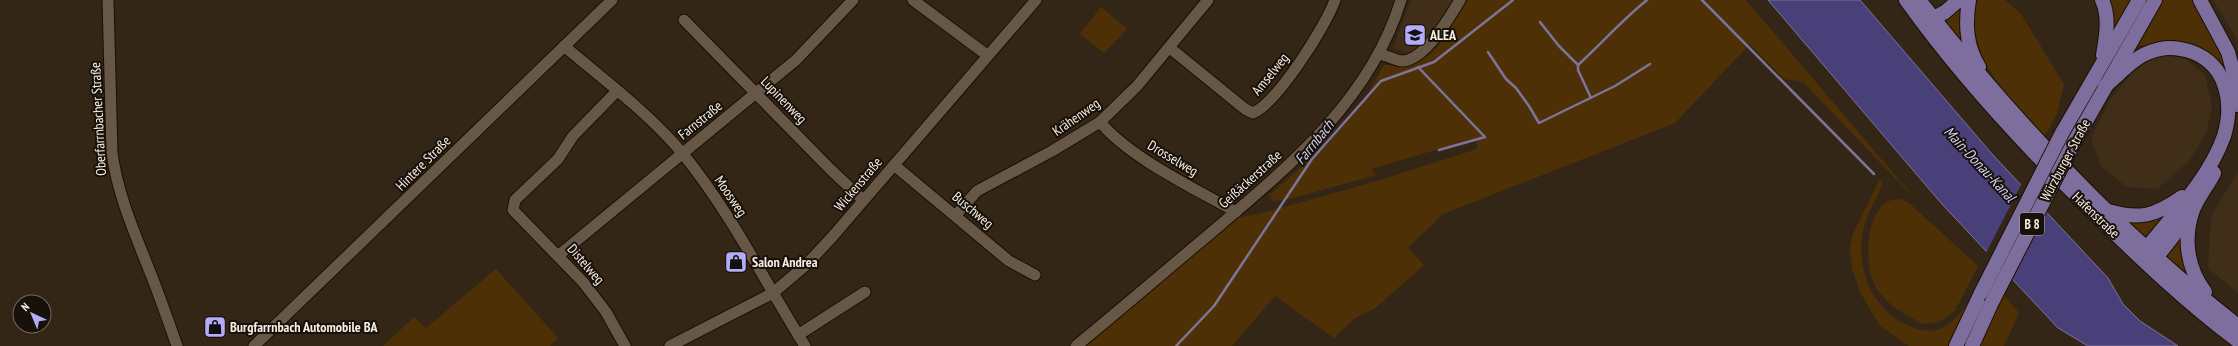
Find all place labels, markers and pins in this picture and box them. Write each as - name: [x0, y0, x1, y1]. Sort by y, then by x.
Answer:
- school or university icon: ALEA: [1402, 22, 1428, 48]
- place label: ALEA: [1429, 26, 1457, 44]
- shop icon: Salon Andrea: [723, 249, 749, 275]
- place label: Salon Andrea: [752, 253, 818, 271]
- shop icon: Burgfarrnbach Automobile BA: [202, 314, 228, 340]
- place label: Burgfarrnbach Automobile BA: [230, 318, 379, 336]

